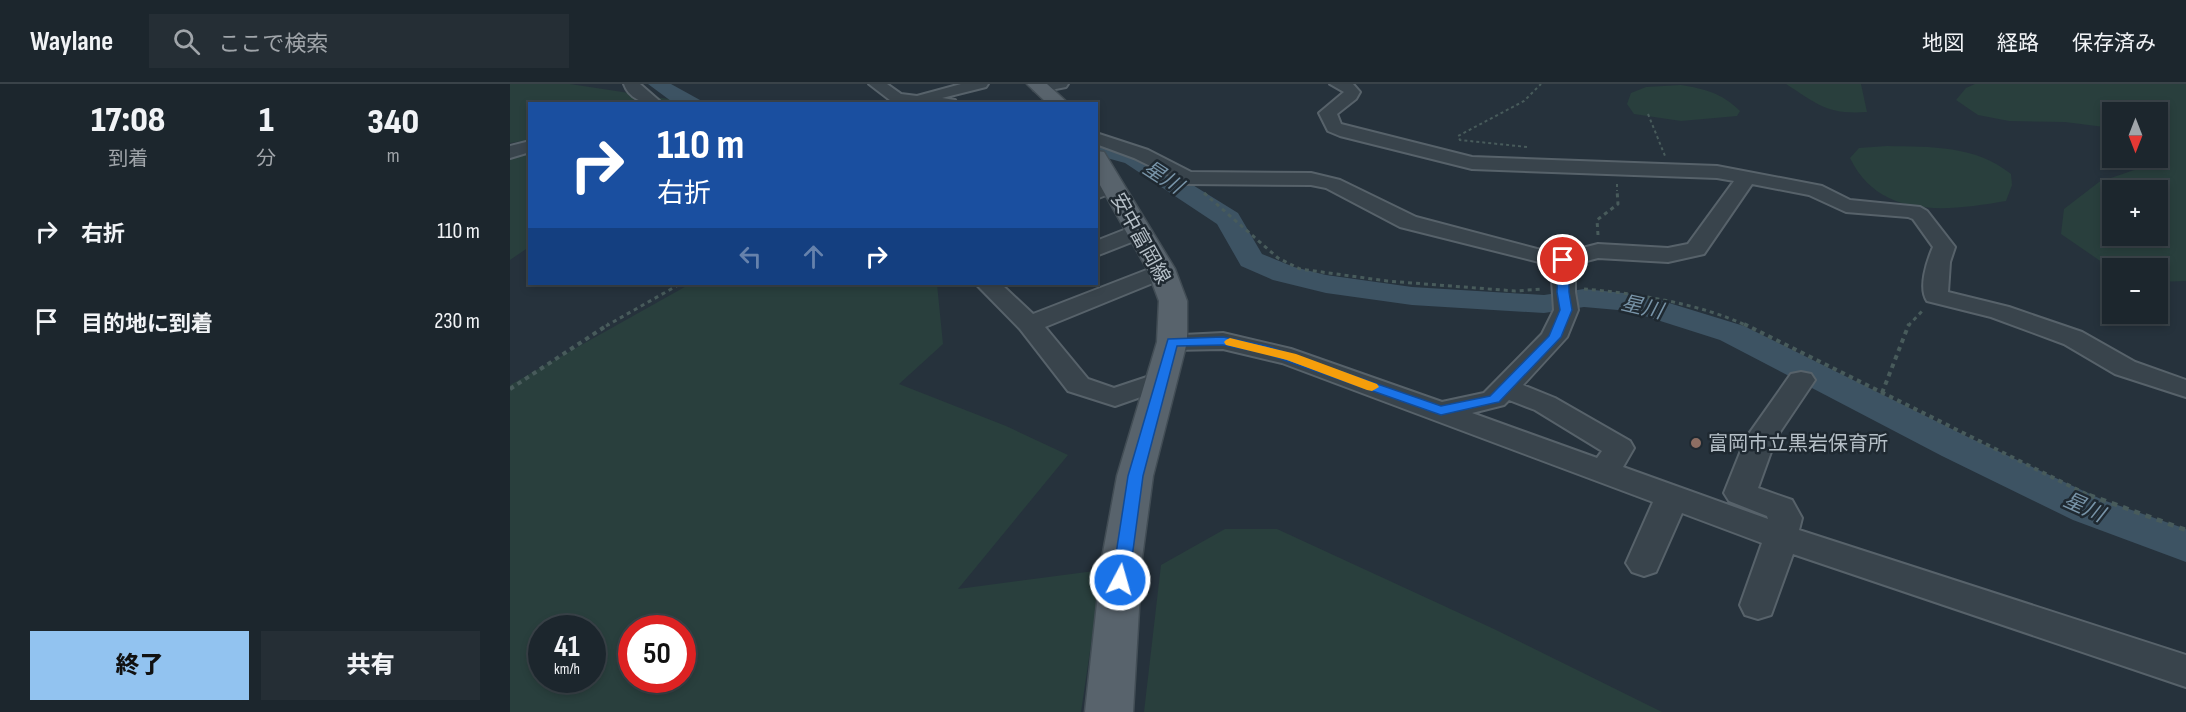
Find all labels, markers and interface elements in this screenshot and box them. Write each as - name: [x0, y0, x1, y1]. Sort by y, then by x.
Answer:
- search box: [149, 14, 569, 68]
- text: Waylane: [30, 25, 113, 58]
- icon: search: [170, 25, 203, 58]
- text: ここで検索: [218, 31, 328, 58]
- text: 地図: [1922, 31, 1964, 56]
- text: 経路: [1997, 31, 2039, 56]
- text: 保存済み: [2072, 31, 2156, 56]
- text: 17:08: [91, 99, 165, 142]
- text: 1: [259, 99, 274, 142]
- text: 340: [367, 101, 419, 144]
- north arrow: [2102, 102, 2168, 168]
- map controls: [2102, 102, 2168, 324]
- text: 110 m: [657, 120, 744, 171]
- icon: right: [558, 126, 636, 204]
- text: m: [387, 144, 400, 168]
- text: 到着: [108, 147, 148, 171]
- text: 分: [256, 147, 276, 171]
- water label: 星川: [1138, 155, 1189, 200]
- text: 右折: [657, 178, 711, 210]
- button: +: [2102, 180, 2168, 246]
- street label: 安中富岡線: [1105, 189, 1175, 288]
- icon: right: [30, 215, 63, 248]
- text: 110 m: [437, 218, 480, 245]
- text: 右折: [81, 221, 125, 248]
- pin: [1537, 234, 1588, 285]
- icon: left: [734, 240, 767, 273]
- icon: ahead: [797, 240, 830, 273]
- icon: right: [860, 240, 893, 273]
- icon: arrive: [1546, 243, 1579, 276]
- button: −: [2102, 258, 2168, 324]
- water label: 星川: [1619, 291, 1667, 325]
- icon: arrive: [30, 305, 63, 338]
- text: 230 m: [434, 308, 480, 335]
- text: 目的地に到着: [81, 311, 213, 338]
- place label: 富岡市立黒岩保育所: [1708, 432, 1888, 456]
- marker: 富岡市立黒岩保育所: [1689, 436, 1703, 450]
- water label: 星川: [2060, 487, 2110, 528]
- position arrow: [1088, 548, 1152, 612]
- speed limit sign: 50: [618, 615, 696, 693]
- text: 41: [554, 629, 580, 665]
- button: 終了: [30, 631, 249, 700]
- button: 共有: [261, 631, 480, 700]
- text: km/h: [554, 660, 580, 679]

